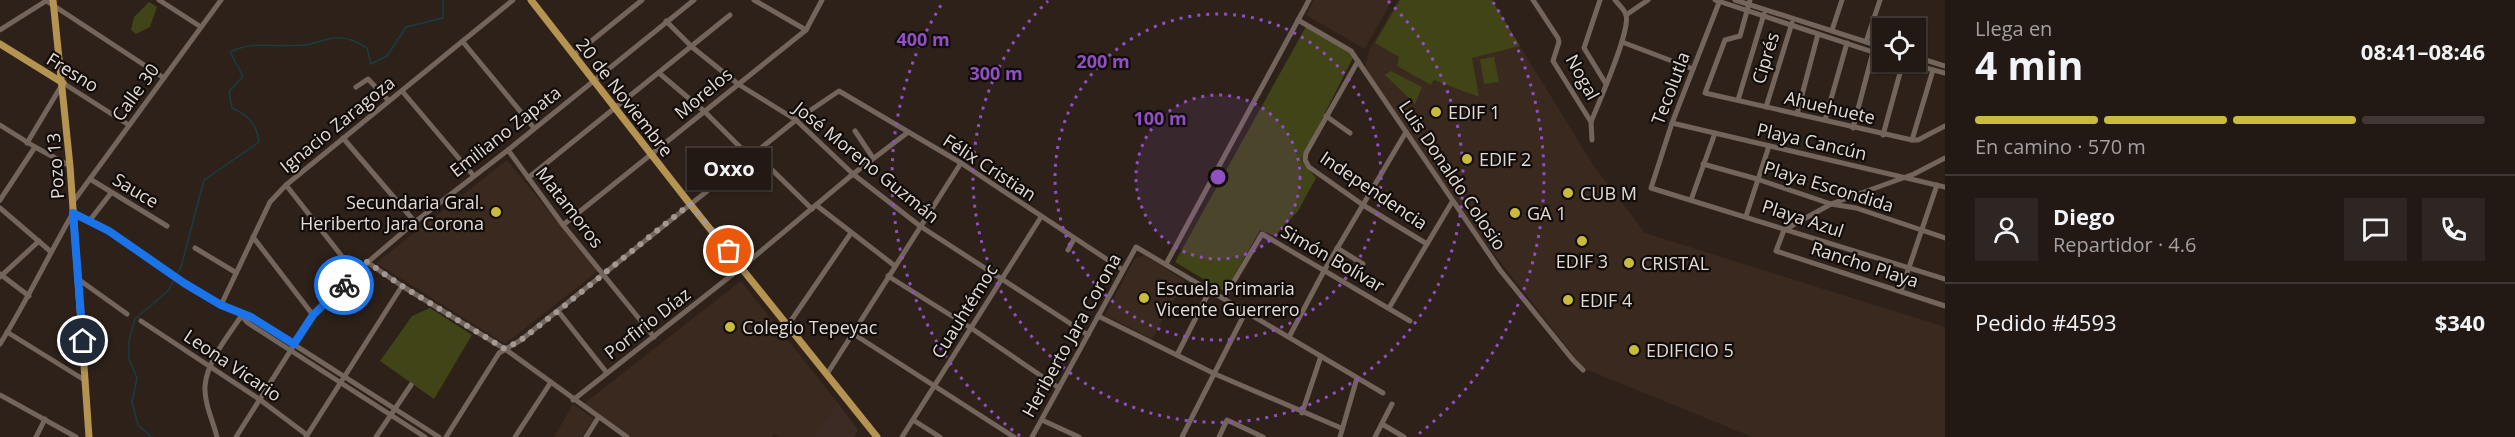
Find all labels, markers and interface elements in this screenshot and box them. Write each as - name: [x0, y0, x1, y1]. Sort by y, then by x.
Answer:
- text: Llega en: [1975, 15, 2052, 42]
- map controls: [1872, 18, 1926, 72]
- button: locate: [1872, 18, 1926, 72]
- text: 400 m: [896, 27, 950, 51]
- street label: Ciprés: [1746, 29, 1784, 87]
- street label: 20 de Noviembre: [571, 33, 679, 161]
- text: 08:41–08:46: [2361, 36, 2485, 66]
- text: 4 min: [1975, 38, 2083, 91]
- street label: Fresno: [42, 47, 104, 97]
- street label: Tecolutla: [1645, 48, 1695, 128]
- text: 200 m: [1076, 49, 1130, 73]
- street label: Nogal: [1561, 50, 1605, 104]
- street label: Calle 30: [106, 58, 164, 126]
- text: 300 m: [969, 61, 1023, 85]
- street label: Morelos: [669, 62, 737, 124]
- street label: Ignacio Zaragoza: [275, 70, 399, 178]
- street label: Emiliano Zapata: [445, 80, 565, 182]
- street label: Ahuehuete: [1782, 85, 1878, 129]
- street label: José Moreno Guzmán: [788, 95, 945, 228]
- street label: Luis Donaldo Colosio: [1394, 95, 1512, 255]
- place label: EDIF 1: [1448, 100, 1500, 124]
- marker: EDIF 1: [1429, 105, 1443, 119]
- text: 100 m: [1133, 106, 1187, 130]
- street label: Playa Cancún: [1755, 117, 1869, 165]
- street label: Félix Cristian: [939, 128, 1041, 206]
- street label: Pozo 13: [41, 132, 69, 200]
- text: En camino · 570 m: [1975, 133, 2146, 160]
- street label: Independencia: [1316, 145, 1432, 235]
- place label: EDIF 2: [1479, 147, 1531, 171]
- callout: Oxxo: [687, 149, 771, 191]
- marker: EDIF 2: [1460, 152, 1474, 166]
- text: Oxxo: [703, 155, 755, 182]
- street label: Playa Escondida: [1761, 155, 1897, 217]
- street label: Matamoros: [531, 161, 609, 253]
- street label: Sauce: [109, 167, 163, 213]
- centre of rings: [1208, 167, 1228, 187]
- place label: CUB M: [1580, 181, 1637, 205]
- marker: CUB M: [1561, 186, 1575, 200]
- place label: Secundaria Gral. Heriberto Jara Corona: [300, 190, 484, 235]
- street label: Playa Azul: [1759, 194, 1847, 242]
- button: person: [1975, 198, 2038, 261]
- button: chat: [2344, 198, 2407, 261]
- button: phone: [2422, 198, 2485, 261]
- place label: GA 1: [1527, 201, 1566, 225]
- text: Diego: [2053, 201, 2115, 231]
- marker: Secundaria Gral. Heriberto Jara Corona: [489, 205, 503, 219]
- marker: GA 1: [1508, 206, 1522, 220]
- street label: Simón Bolívar: [1277, 219, 1390, 298]
- pin: [703, 225, 754, 276]
- text: Repartidor · 4.6: [2053, 231, 2197, 258]
- icon: bag: [712, 234, 745, 267]
- marker: EDIF 3: [1575, 234, 1589, 248]
- street label: Rancho Playa: [1808, 235, 1922, 293]
- street label: Heriberto Jara Corona: [1016, 249, 1126, 421]
- place label: EDIF 3: [1556, 249, 1608, 273]
- place label: CRISTAL: [1641, 251, 1709, 275]
- courier: [314, 255, 374, 315]
- marker: CRISTAL: [1622, 256, 1636, 270]
- street label: Cuauhtémoc: [925, 259, 1003, 363]
- icon: bike: [328, 269, 361, 302]
- place label: Escuela Primaria Vicente Guerrero: [1156, 276, 1299, 321]
- street label: Porfirio Díaz: [599, 282, 695, 364]
- place label: EDIF 4: [1580, 288, 1632, 312]
- marker: Escuela Primaria Vicente Guerrero: [1137, 291, 1151, 305]
- marker: EDIF 4: [1561, 293, 1575, 307]
- text: Pedido #4593: [1975, 307, 2117, 337]
- text: $340: [2435, 307, 2485, 337]
- pin: [57, 315, 108, 366]
- place label: Colegio Tepeyac: [742, 315, 878, 339]
- marker: Colegio Tepeyac: [723, 320, 737, 334]
- icon: home: [66, 324, 99, 357]
- street label: Leona Vicario: [180, 324, 286, 406]
- place label: EDIFICIO 5: [1646, 338, 1734, 362]
- marker: EDIFICIO 5: [1627, 343, 1641, 357]

